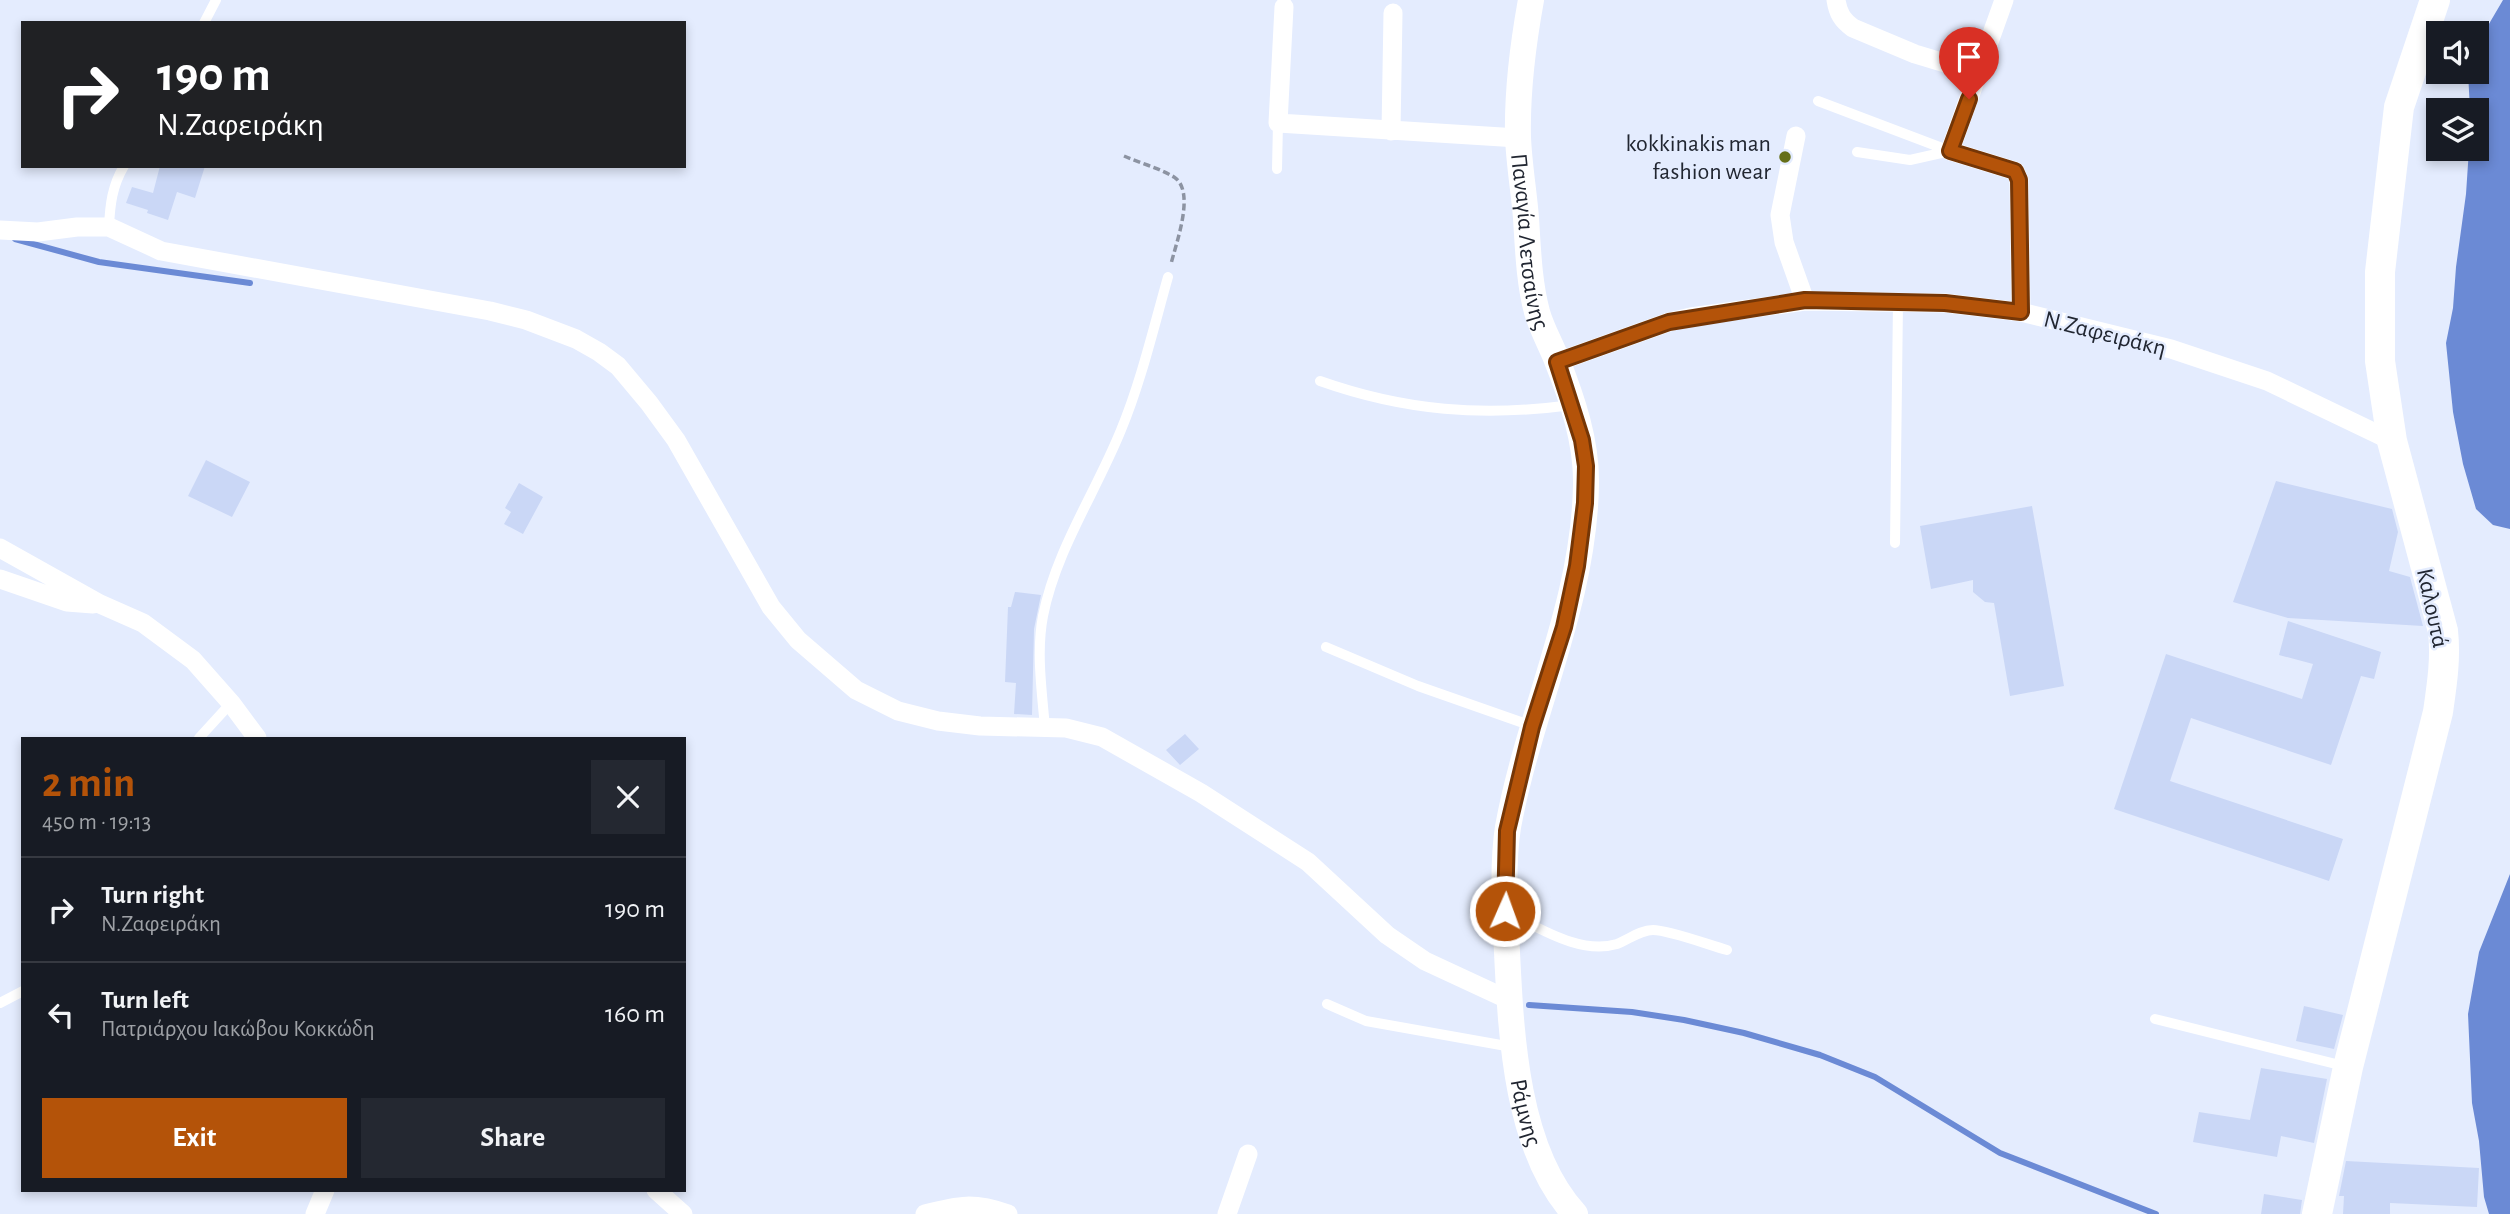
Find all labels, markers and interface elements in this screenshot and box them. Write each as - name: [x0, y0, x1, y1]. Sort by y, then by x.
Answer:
- map controls: [2426, 21, 2489, 161]
- button: sound: [2426, 21, 2489, 84]
- pin: [1939, 27, 1999, 99]
- icon: arrive: [1950, 38, 1988, 76]
- icon: right: [42, 49, 133, 140]
- text: 190 m: [157, 51, 271, 100]
- button: layers: [2426, 98, 2489, 161]
- text: Ν.Ζαφειράκη: [157, 109, 324, 141]
- place label: kokkinakis man fashion wear: [1625, 132, 1771, 184]
- marker: kokkinakis man fashion wear: [1777, 149, 1793, 165]
- street label: Παναγία Λετσαίνης: [1506, 152, 1553, 333]
- street label: Ν.Ζαφειράκη: [2041, 307, 2168, 361]
- street label: Καλουτά: [2412, 566, 2452, 650]
- button: close: [591, 760, 665, 834]
- text: 2 min: [42, 762, 135, 804]
- text: 450 m · 19:13: [42, 811, 151, 834]
- position arrow: [1468, 874, 1542, 948]
- text: Turn right: [101, 882, 204, 908]
- icon: right: [42, 891, 80, 929]
- text: 190 m: [605, 896, 665, 922]
- text: Ν.Ζαφειράκη: [101, 913, 221, 936]
- text: Turn left: [101, 987, 189, 1013]
- icon: left: [42, 996, 80, 1034]
- text: 160 m: [605, 1001, 665, 1027]
- text: Πατριάρχου Ιακώβου Κοκκώδη: [101, 1018, 375, 1041]
- street label: Ράμνης: [1506, 1077, 1546, 1150]
- button: Exit: [42, 1098, 347, 1178]
- button: Share: [361, 1098, 665, 1178]

